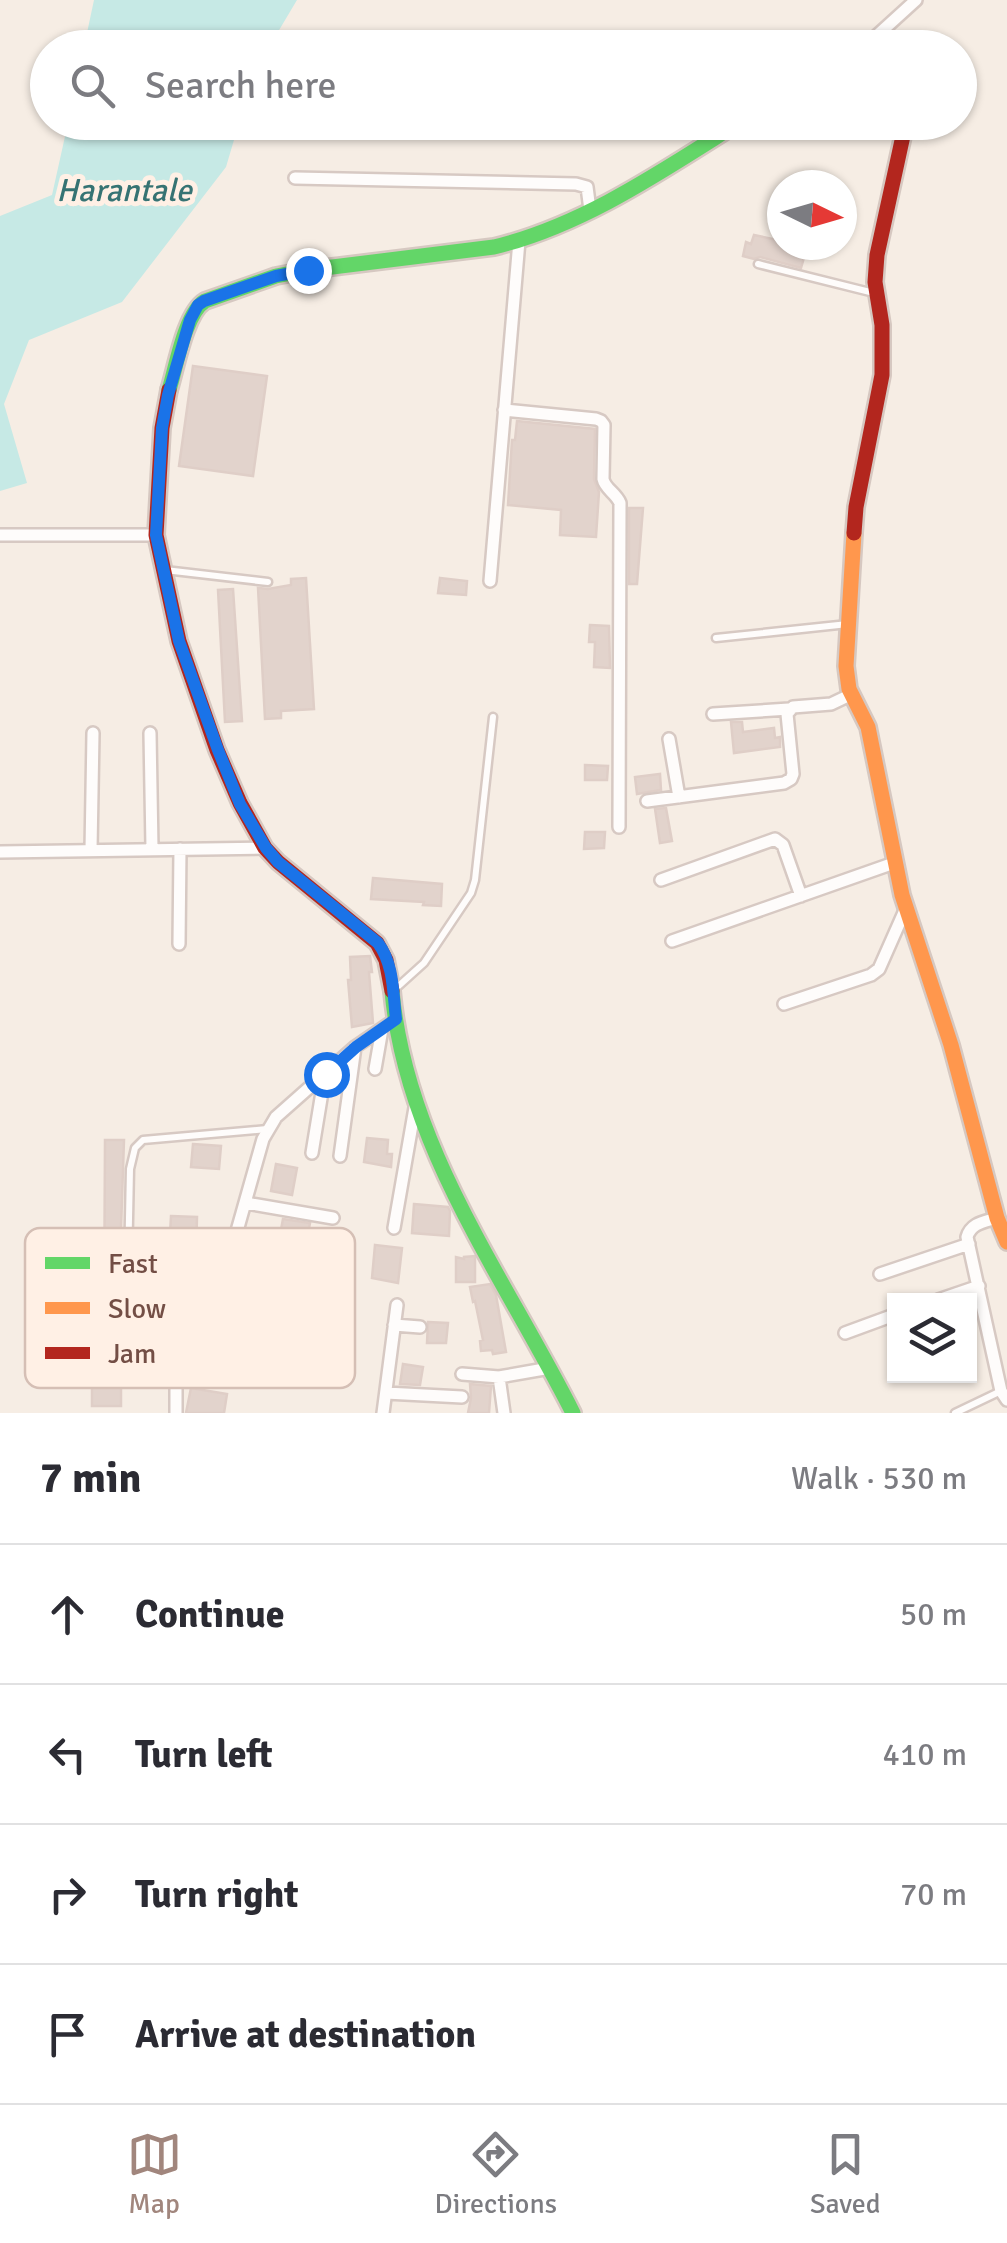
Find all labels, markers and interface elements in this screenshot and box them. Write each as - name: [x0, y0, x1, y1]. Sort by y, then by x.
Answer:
- search box: [30, 30, 977, 140]
- icon: search: [65, 58, 120, 113]
- text: Search here: [145, 62, 337, 109]
- north arrow: [767, 170, 857, 260]
- water label: Harantale: [56, 171, 194, 210]
- route end: [286, 248, 332, 294]
- route start: [304, 1052, 350, 1098]
- legend: [25, 1228, 355, 1388]
- text: Fast: [108, 1247, 158, 1281]
- text: Slow: [108, 1292, 166, 1326]
- map controls: [887, 1293, 977, 1383]
- button: layers: [887, 1293, 977, 1383]
- text: Jam: [108, 1337, 156, 1371]
- text: 7 min: [40, 1453, 141, 1504]
- text: Walk · 530 m: [791, 1459, 967, 1498]
- icon: ahead: [40, 1587, 95, 1642]
- text: Continue: [135, 1591, 285, 1638]
- text: 50 m: [900, 1595, 967, 1634]
- icon: left: [40, 1727, 95, 1782]
- text: Turn left: [135, 1731, 273, 1778]
- text: 410 m: [883, 1735, 967, 1774]
- icon: right: [40, 1867, 95, 1922]
- text: Turn right: [135, 1871, 299, 1918]
- text: 70 m: [900, 1875, 967, 1914]
- icon: arrive: [40, 2007, 95, 2062]
- text: Arrive at destination: [135, 2011, 476, 2058]
- tab: Map: [127, 2127, 182, 2221]
- tab: Directions: [435, 2127, 557, 2221]
- tab: Saved: [810, 2127, 880, 2221]

